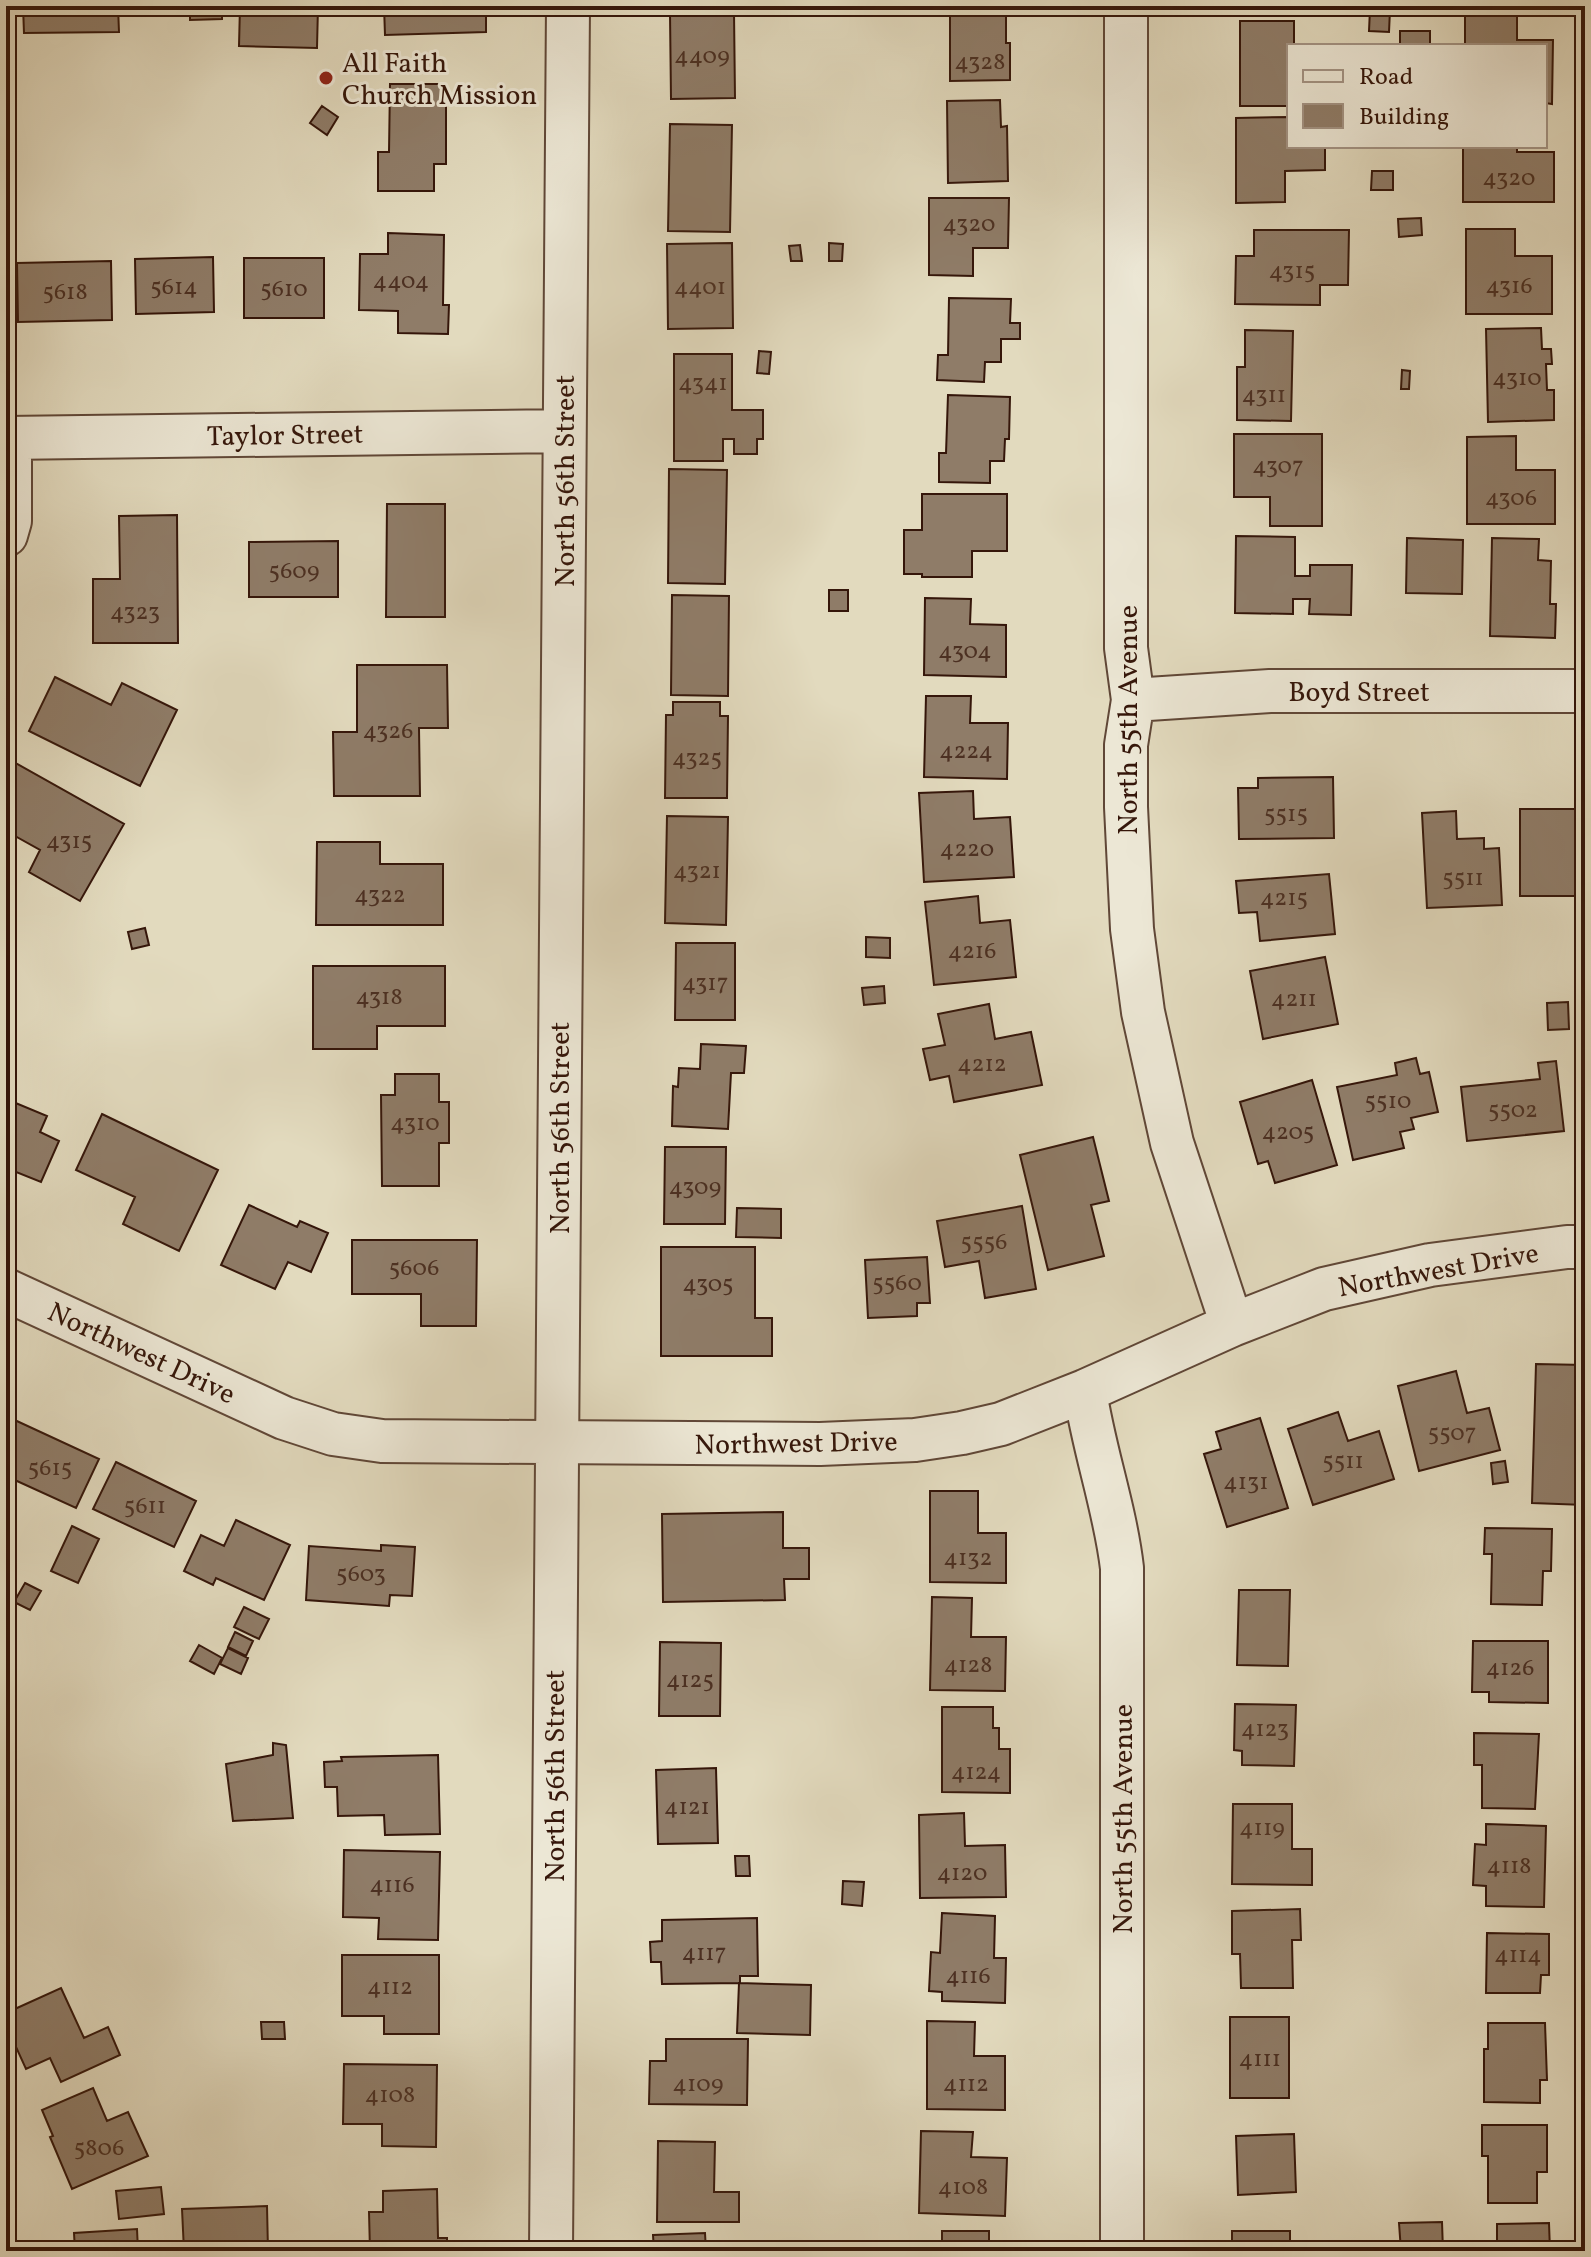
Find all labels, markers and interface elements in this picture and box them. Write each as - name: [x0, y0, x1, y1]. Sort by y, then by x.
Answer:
- house number: 4409: [674, 40, 730, 74]
- legend: [1287, 44, 1547, 148]
- place label: All Faith Church Mission: [342, 45, 537, 116]
- house number: 4328: [955, 46, 1005, 80]
- text: Road: [1359, 61, 1413, 95]
- marker: All Faith Church Mission: [317, 69, 335, 87]
- text: Building: [1359, 101, 1449, 135]
- house number: 4320: [1483, 162, 1535, 196]
- house number: 4320: [943, 208, 995, 242]
- house number: 4315: [1269, 255, 1315, 289]
- house number: 4404: [373, 265, 429, 299]
- house number: 4316: [1485, 270, 1533, 304]
- house number: 5614: [150, 271, 198, 305]
- house number: 4401: [674, 271, 726, 305]
- house number: 5610: [260, 273, 308, 307]
- house number: 5618: [42, 276, 88, 310]
- house number: 4310: [1492, 362, 1542, 396]
- house number: 4341: [678, 367, 728, 401]
- street label: North 56th Street: [547, 375, 586, 587]
- house number: 4311: [1242, 379, 1286, 413]
- street label: Taylor Street: [206, 416, 364, 457]
- house number: 4307: [1252, 450, 1304, 484]
- house number: 4306: [1485, 482, 1537, 516]
- house number: 5609: [269, 555, 319, 589]
- house number: 4323: [110, 596, 160, 630]
- street label: North 55th Avenue: [1110, 605, 1149, 835]
- house number: 4304: [938, 635, 992, 669]
- street label: Boyd Street: [1288, 674, 1430, 713]
- house number: 4326: [363, 715, 413, 749]
- house number: 4224: [939, 735, 993, 769]
- house number: 4325: [672, 742, 722, 776]
- house number: 5515: [1264, 798, 1308, 832]
- house number: 4315: [46, 825, 92, 859]
- house number: 4220: [940, 833, 994, 867]
- house number: 4321: [673, 855, 721, 889]
- house number: 5511: [1442, 862, 1484, 896]
- house number: 4322: [354, 879, 406, 913]
- house number: 4215: [1260, 882, 1308, 916]
- house number: 4216: [948, 935, 996, 969]
- house number: 4317: [682, 967, 728, 1001]
- house number: 4318: [355, 981, 403, 1015]
- house number: 4211: [1271, 983, 1317, 1017]
- street label: North 56th Street: [542, 1022, 581, 1234]
- house number: 4212: [957, 1048, 1007, 1082]
- house number: 5510: [1365, 1085, 1411, 1119]
- house number: 5502: [1488, 1094, 1538, 1128]
- house number: 4310: [390, 1107, 440, 1141]
- house number: 4205: [1262, 1116, 1314, 1150]
- house number: 4309: [669, 1171, 721, 1205]
- house number: 5556: [961, 1226, 1007, 1260]
- street label: Northwest Drive: [1335, 1235, 1542, 1308]
- house number: 5606: [389, 1252, 439, 1286]
- house number: 5560: [872, 1267, 922, 1301]
- house number: 4305: [683, 1268, 733, 1302]
- street label: Northwest Drive: [41, 1294, 241, 1415]
- house number: 5507: [1428, 1417, 1476, 1451]
- street label: Northwest Drive: [694, 1423, 898, 1466]
- house number: 5511: [1322, 1445, 1364, 1479]
- house number: 5615: [28, 1452, 72, 1486]
- house number: 4131: [1223, 1466, 1269, 1500]
- house number: 5611: [124, 1490, 166, 1524]
- house number: 4132: [944, 1542, 992, 1576]
- house number: 5603: [336, 1558, 386, 1592]
- house number: 4128: [944, 1649, 992, 1683]
- house number: 4126: [1486, 1652, 1534, 1686]
- house number: 4125: [666, 1664, 714, 1698]
- street label: North 56th Street: [537, 1670, 576, 1882]
- street label: North 55th Avenue: [1105, 1704, 1144, 1934]
- house number: 4123: [1241, 1713, 1289, 1747]
- house number: 4124: [951, 1756, 1001, 1790]
- house number: 4121: [664, 1791, 710, 1825]
- house number: 4119: [1239, 1812, 1285, 1846]
- house number: 4118: [1486, 1850, 1532, 1884]
- house number: 4120: [937, 1857, 987, 1891]
- house number: 4116: [369, 1869, 415, 1903]
- house number: 4117: [682, 1937, 726, 1971]
- house number: 4114: [1494, 1939, 1542, 1973]
- house number: 4116: [945, 1960, 991, 1994]
- house number: 4112: [367, 1971, 413, 2005]
- house number: 4111: [1239, 2043, 1281, 2077]
- house number: 4109: [673, 2068, 723, 2102]
- house number: 4112: [943, 2068, 989, 2102]
- house number: 4108: [365, 2079, 415, 2113]
- house number: 5806: [74, 2132, 124, 2166]
- house number: 4108: [938, 2171, 988, 2205]

